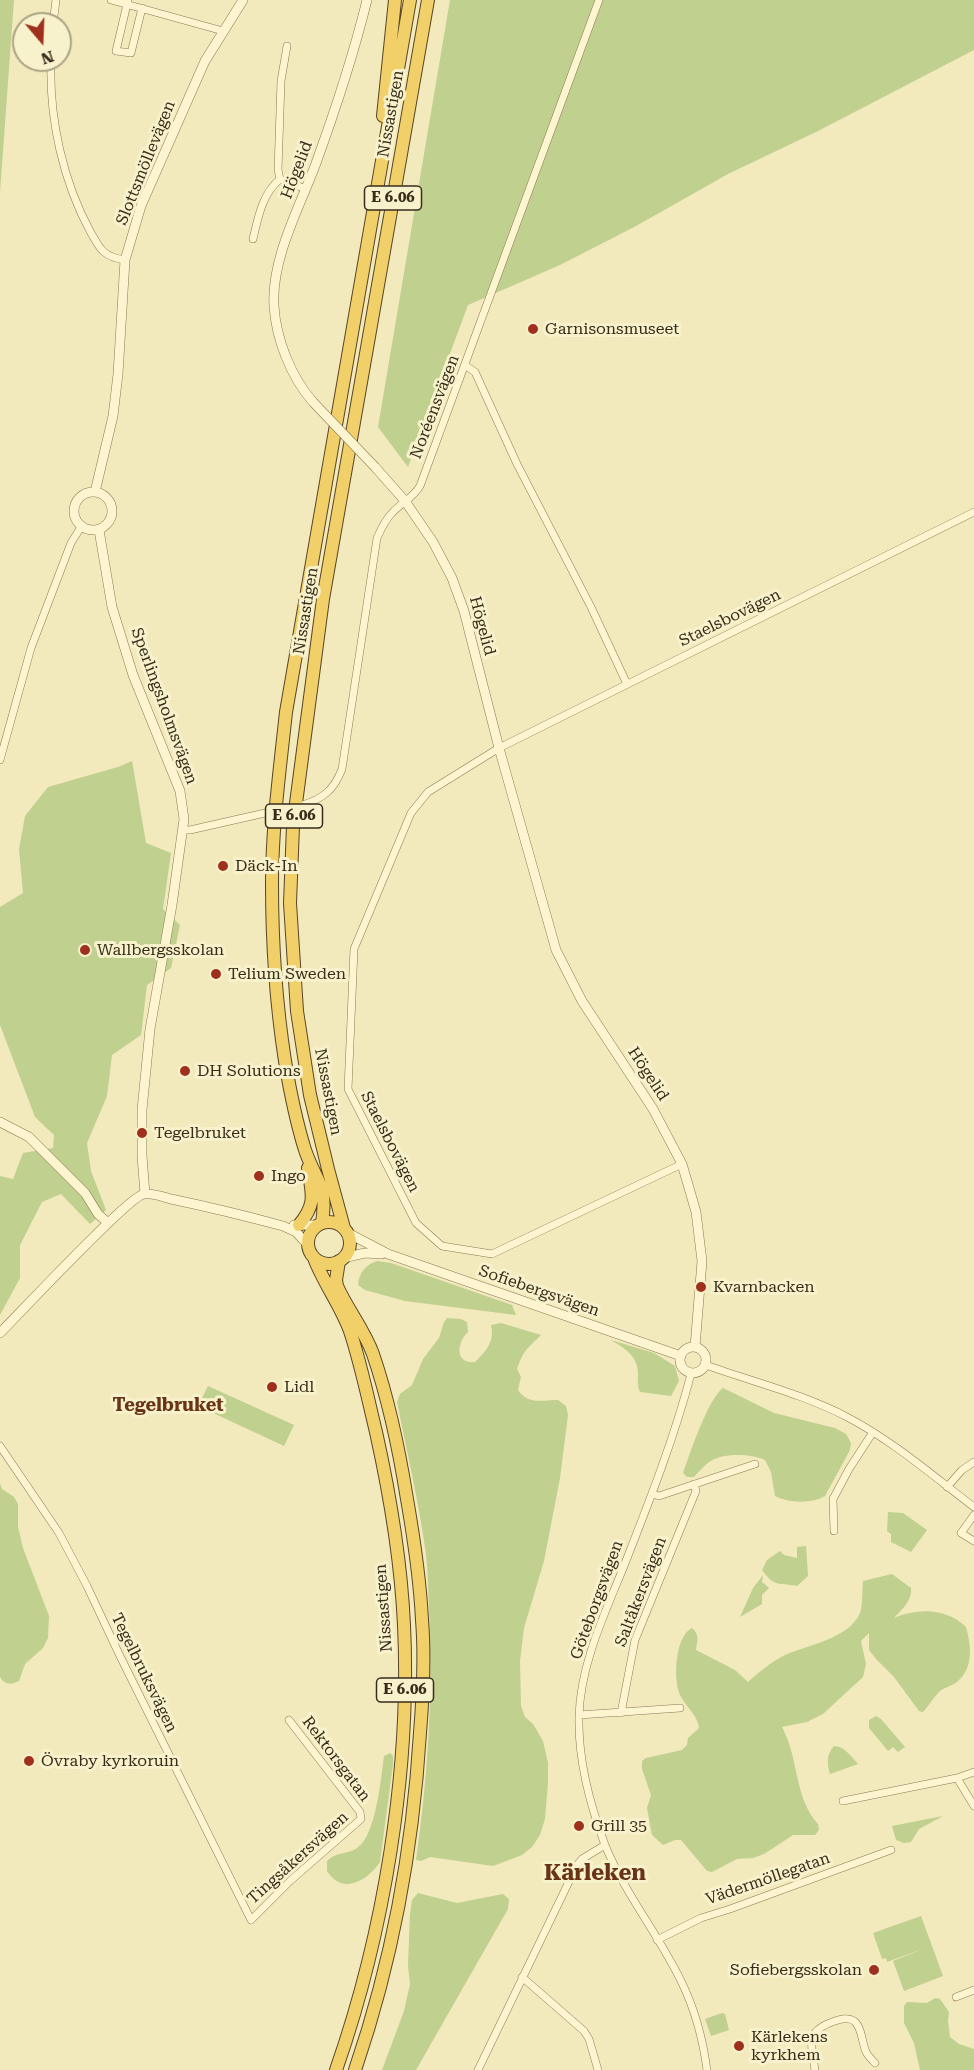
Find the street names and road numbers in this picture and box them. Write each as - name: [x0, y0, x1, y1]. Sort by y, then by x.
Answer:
- street label: Nissastigen: [374, 69, 408, 159]
- street label: Slottsmöllevägen: [112, 98, 180, 228]
- street label: Högelid: [277, 138, 317, 202]
- road number: E 6.06: [364, 186, 422, 210]
- street label: Noréensvägen: [406, 352, 464, 462]
- street label: Nissastigen: [290, 566, 322, 656]
- street label: Staelsbovägen: [676, 585, 784, 651]
- street label: Högelid: [465, 594, 499, 658]
- street label: Sperlingsholmsvägen: [127, 625, 201, 787]
- road number: E 6.06: [266, 804, 322, 828]
- street label: Högelid: [623, 1043, 673, 1105]
- street label: Nissastigen: [310, 1047, 346, 1137]
- street label: Staelsbovägen: [356, 1088, 424, 1196]
- street label: Sofiebergsvägen: [476, 1261, 602, 1321]
- street label: Saltåkersvägen: [611, 1534, 671, 1650]
- street label: Göteborgsvägen: [567, 1538, 627, 1662]
- street label: Nissastigen: [371, 1563, 397, 1653]
- street label: Tegelbruksvägen: [107, 1610, 181, 1736]
- road number: E 6.06: [376, 1678, 434, 1702]
- street label: Rektorsgatan: [298, 1713, 374, 1805]
- street label: Tingsåkersvägen: [244, 1808, 352, 1908]
- street label: Vädermöllegatan: [703, 1849, 833, 1909]

